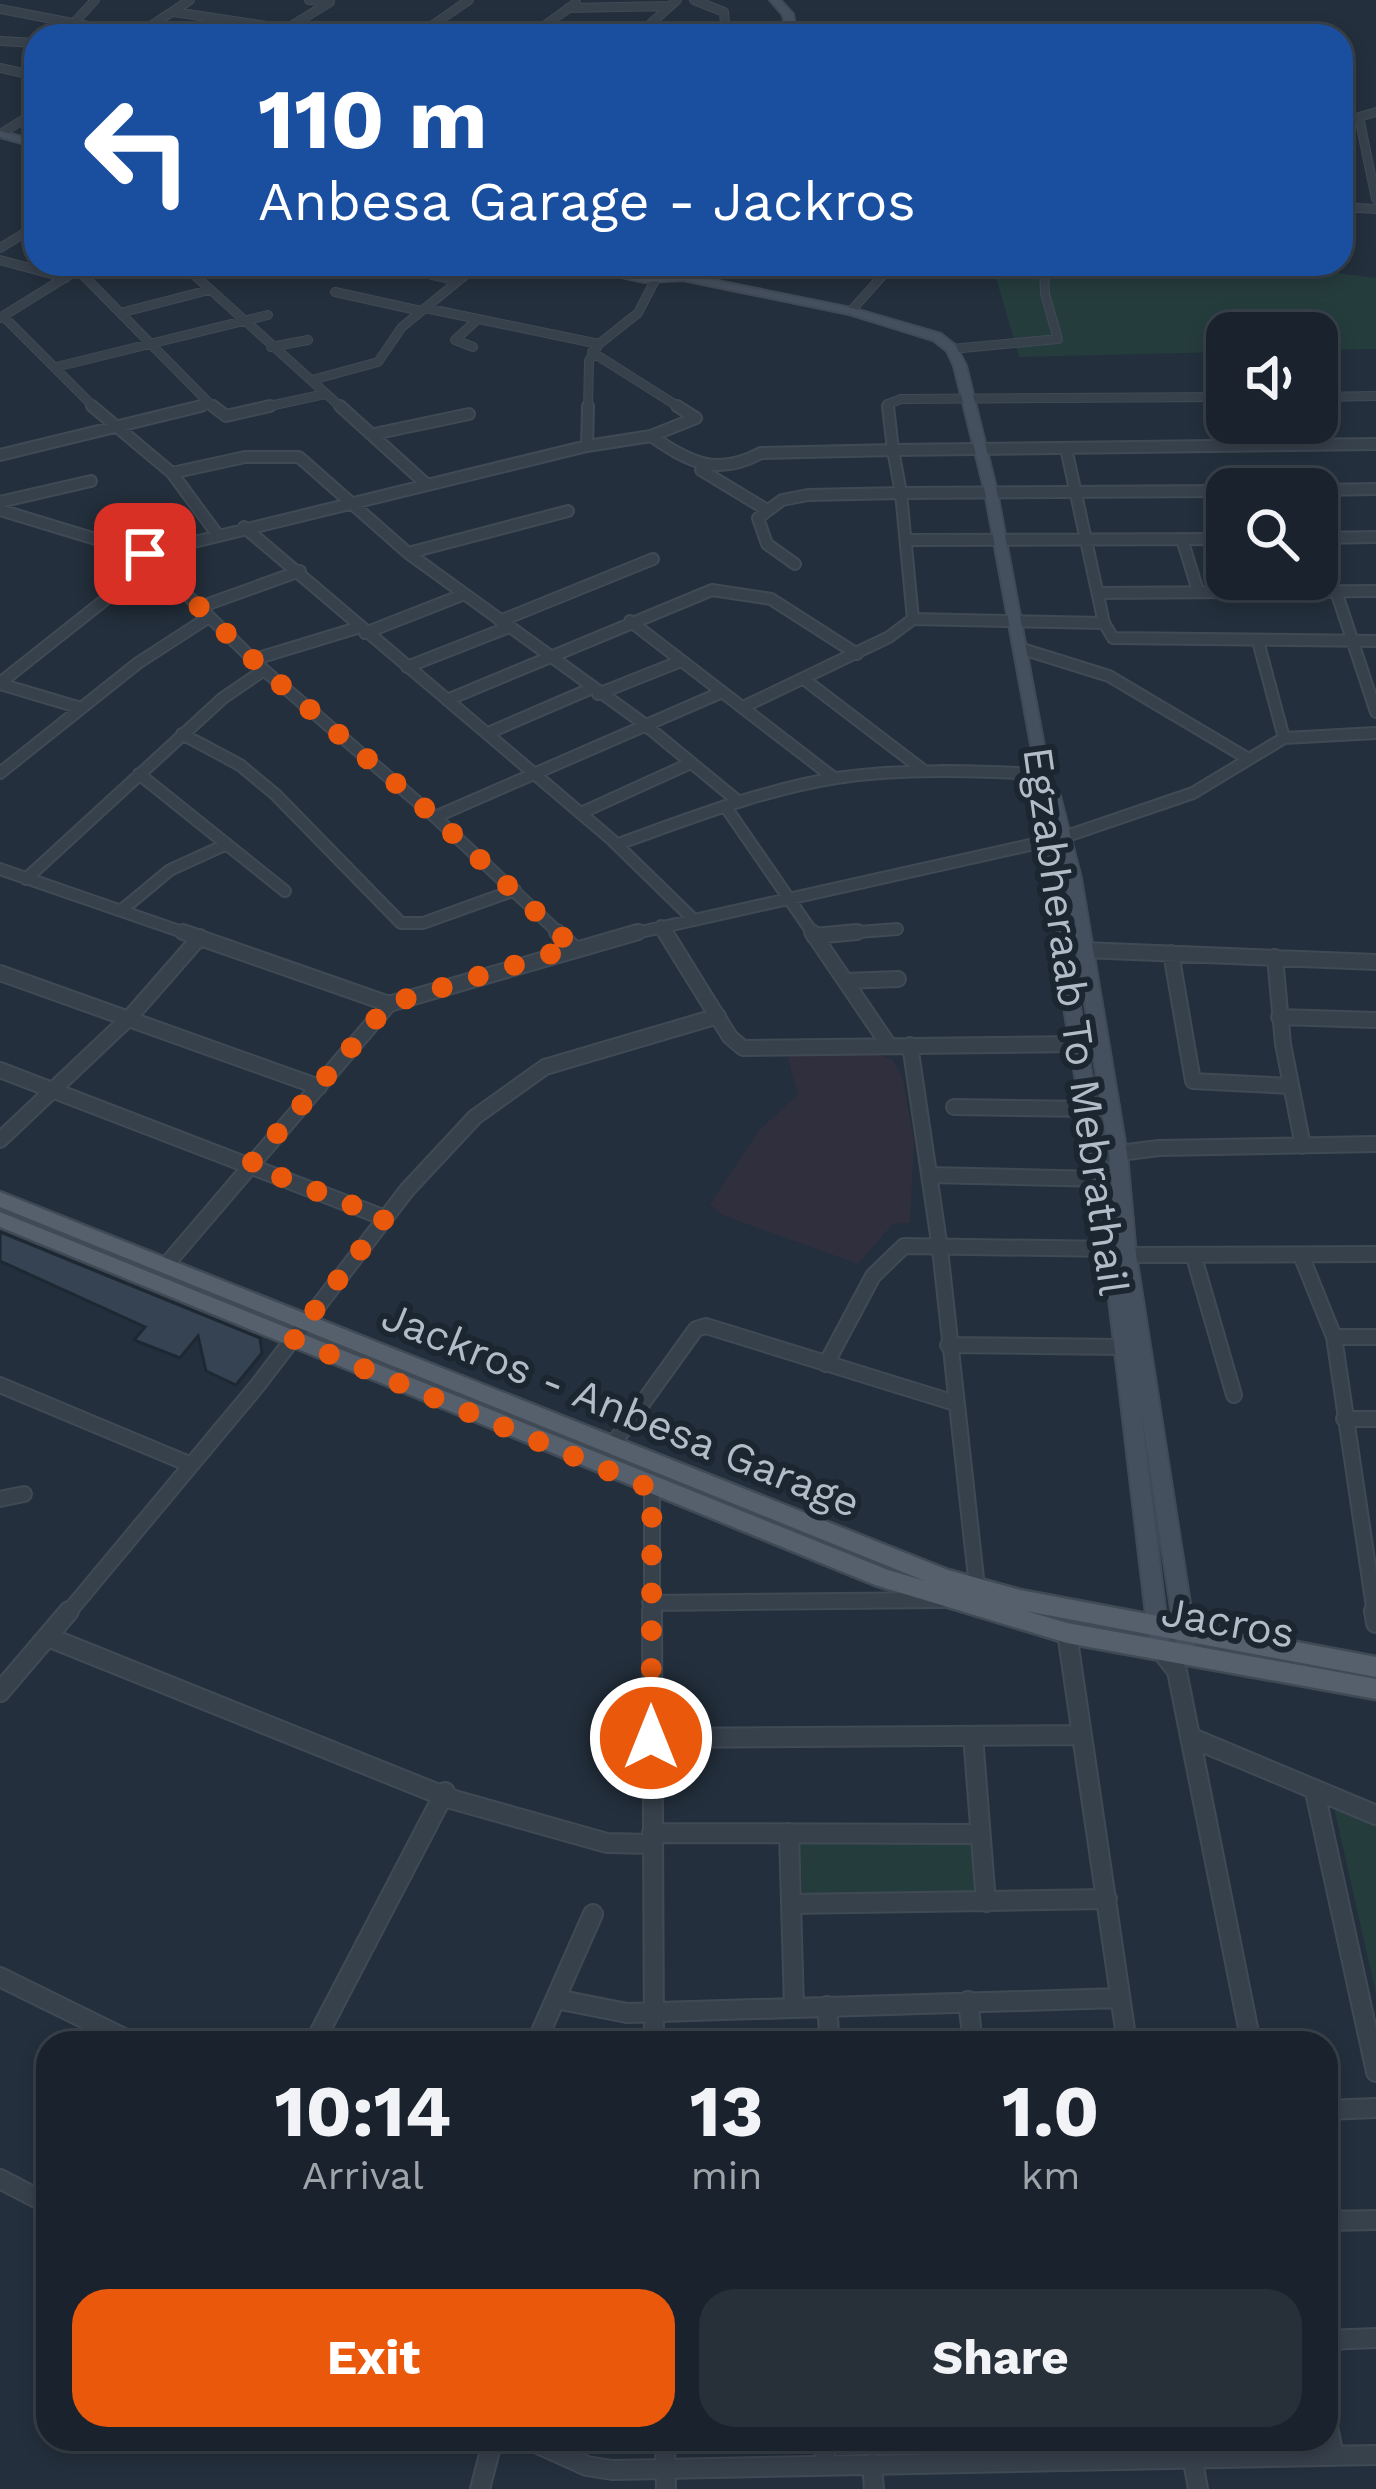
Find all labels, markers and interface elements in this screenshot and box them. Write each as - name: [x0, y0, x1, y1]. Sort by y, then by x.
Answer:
- text: 110 m: [258, 70, 488, 168]
- icon: left: [60, 72, 216, 228]
- text: Anbesa Garage - Jackros: [258, 170, 916, 233]
- map controls: [1206, 312, 1338, 600]
- button: sound: [1206, 312, 1338, 444]
- button: search: [1206, 468, 1338, 600]
- pin: [94, 503, 196, 605]
- icon: arrive: [112, 521, 178, 587]
- street label: Egzabheraab To Mebrathail: [1013, 744, 1139, 1298]
- street label: Jackros - Anbesa Garage: [375, 1291, 867, 1527]
- street label: Jacros: [1158, 1586, 1298, 1658]
- position arrow: [588, 1675, 714, 1801]
- text: 10:14: [274, 2069, 451, 2153]
- text: 13: [690, 2069, 763, 2153]
- text: 1.0: [1002, 2069, 1099, 2153]
- text: Arrival: [302, 2153, 424, 2198]
- text: min: [691, 2153, 762, 2198]
- text: km: [1021, 2153, 1080, 2198]
- button: Exit: [72, 2289, 675, 2427]
- button: Share: [699, 2289, 1302, 2427]

